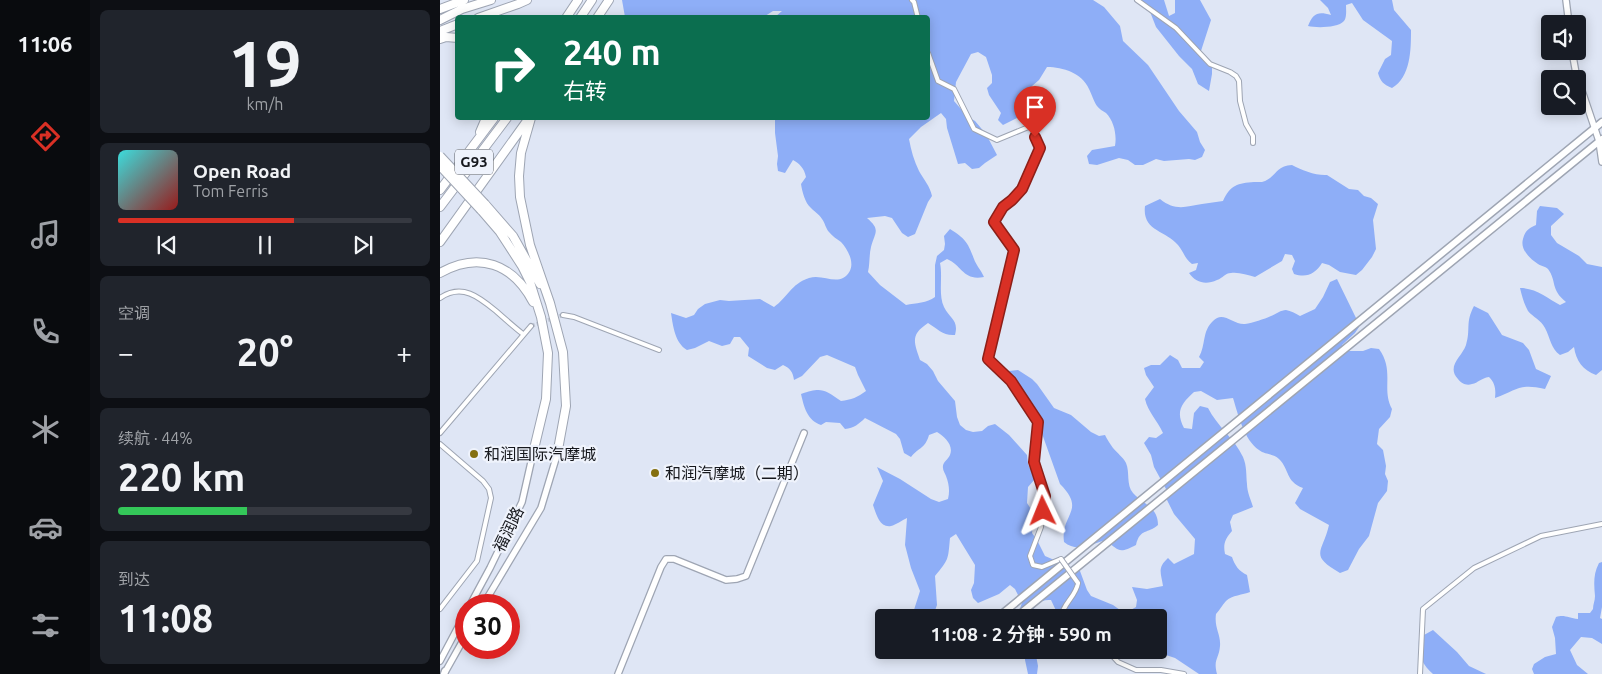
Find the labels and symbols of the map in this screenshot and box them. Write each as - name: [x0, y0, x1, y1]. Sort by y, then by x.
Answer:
- pin: [1014, 86, 1056, 137]
- road number: G93: [455, 150, 493, 174]
- place label: 和润国际汽摩城: [484, 445, 596, 463]
- marker: 和润国际汽摩城: [468, 448, 480, 460]
- place label: 和润汽摩城（二期）: [665, 464, 809, 482]
- marker: 和润汽摩城（二期）: [649, 467, 661, 479]
- position arrow: [1016, 484, 1068, 536]
- street label: 福润路: [489, 503, 527, 555]
- speed limit sign: 30: [455, 594, 520, 659]

